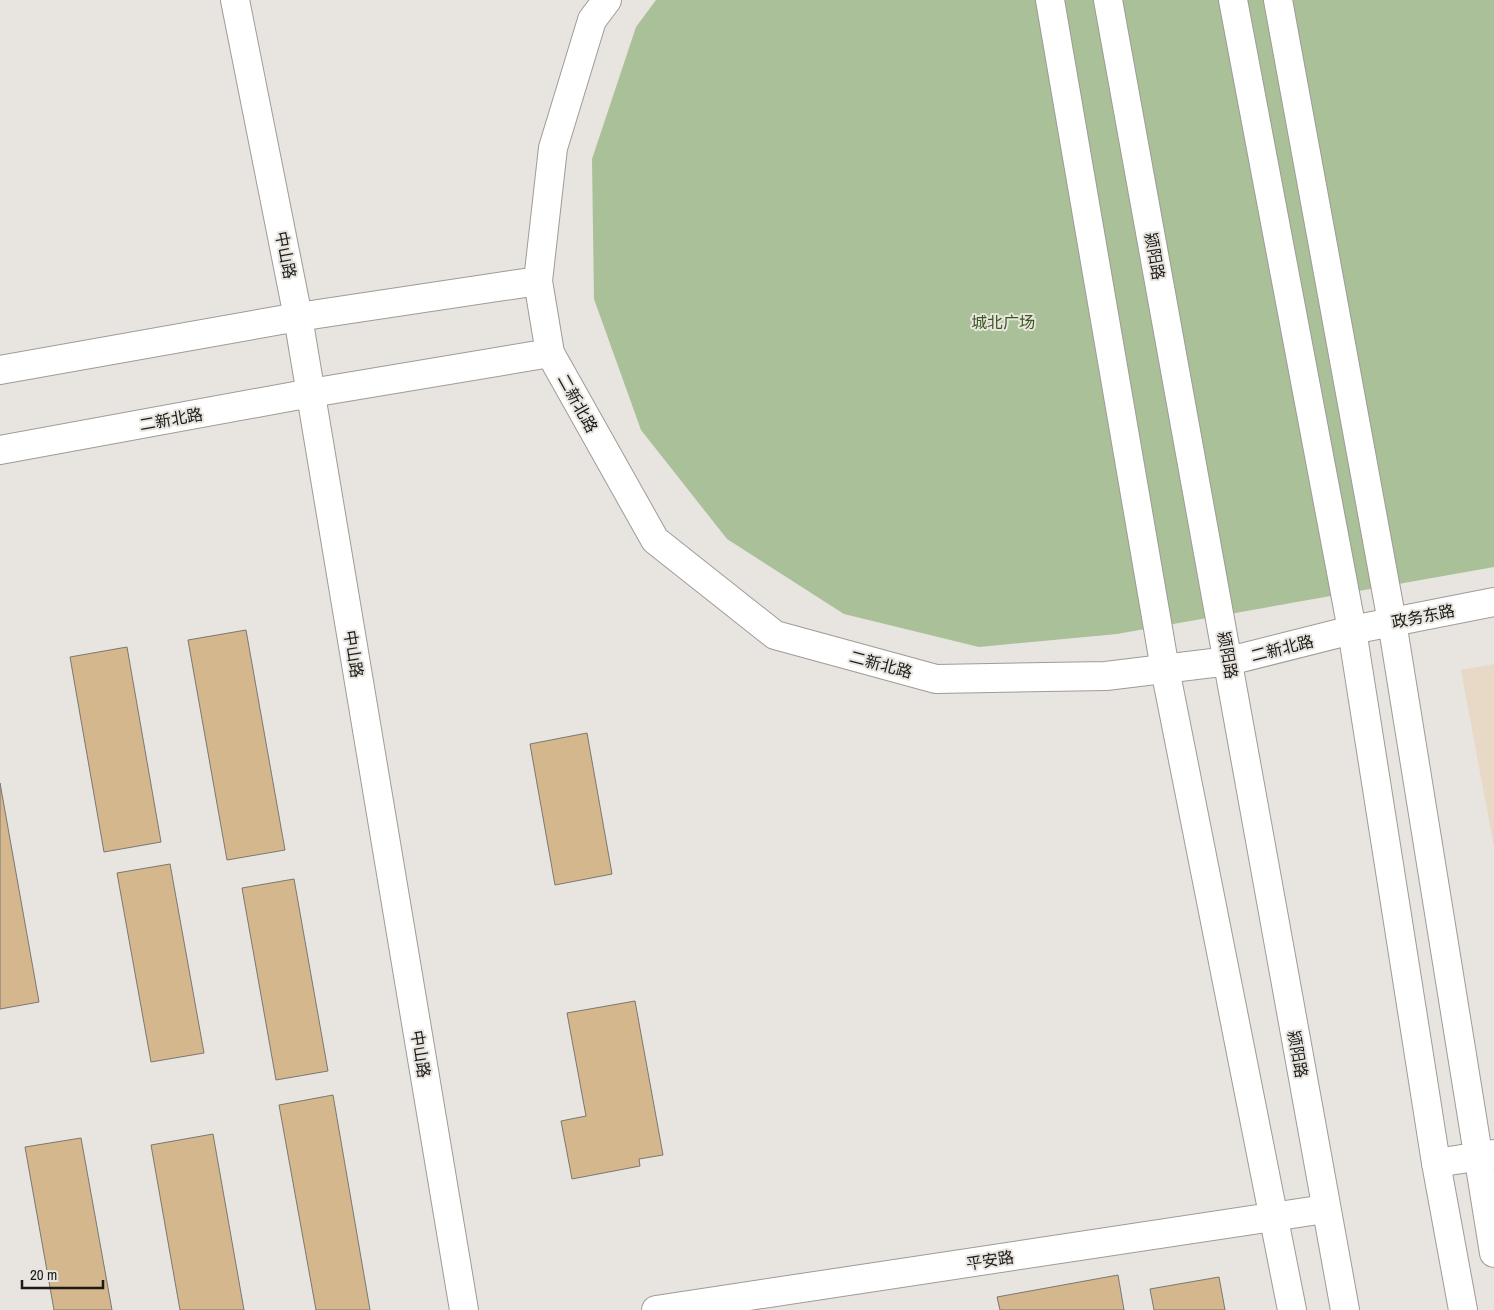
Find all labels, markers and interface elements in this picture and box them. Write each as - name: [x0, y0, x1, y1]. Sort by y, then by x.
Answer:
- street label: 中山路: [271, 229, 301, 281]
- street label: 颍阳路: [1140, 230, 1170, 282]
- park label: 城北广场: [971, 311, 1035, 333]
- street label: 二新北路: [553, 370, 603, 436]
- street label: 二新北路: [138, 403, 204, 435]
- street label: 政务东路: [1389, 599, 1457, 633]
- street label: 中山路: [339, 629, 369, 679]
- street label: 颍阳路: [1213, 629, 1243, 681]
- street label: 二新北路: [1248, 630, 1316, 666]
- street label: 二新北路: [847, 645, 915, 683]
- street label: 颍阳路: [1283, 1028, 1313, 1080]
- street label: 中山路: [406, 1029, 436, 1079]
- street label: 平安路: [965, 1245, 1015, 1275]
- scale bar: [22, 1258, 104, 1290]
- text: 20 m: [30, 1264, 57, 1285]

